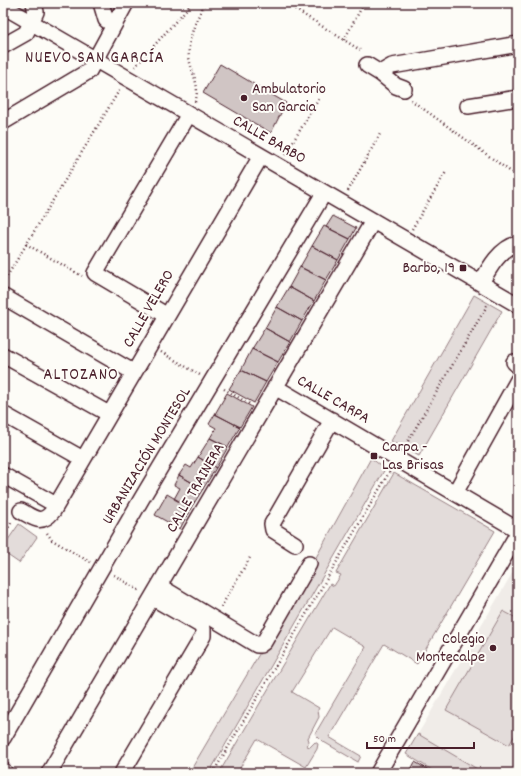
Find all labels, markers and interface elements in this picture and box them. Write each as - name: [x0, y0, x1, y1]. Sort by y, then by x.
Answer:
- district label: NUEVO SAN GARCÍA: [25, 47, 165, 71]
- place label: Ambulatorio San Garcia: [252, 78, 326, 119]
- marker: Ambulatorio San Garcia: [239, 93, 249, 103]
- street label: CALLE BARBO: [228, 110, 310, 170]
- place label: Barbo, 19: [402, 257, 455, 280]
- marker: Barbo, 19: [458, 263, 468, 273]
- street label: CALLE VELERO: [117, 266, 181, 352]
- district label: ALTOZANO: [43, 364, 119, 388]
- street label: CALLE CARPA: [292, 370, 374, 430]
- street label: URBANIZACIÓN MONTESOL: [97, 383, 197, 529]
- place label: Carpa - Las Brisas: [382, 436, 444, 477]
- street label: CALLE TRAINERA: [161, 439, 231, 537]
- marker: Carpa - Las Brisas: [369, 451, 379, 461]
- place label: Colegio Montecalpe: [416, 628, 485, 669]
- marker: Colegio Montecalpe: [488, 643, 498, 653]
- scale bar: [367, 724, 474, 750]
- text: 50 m: [373, 731, 396, 748]

